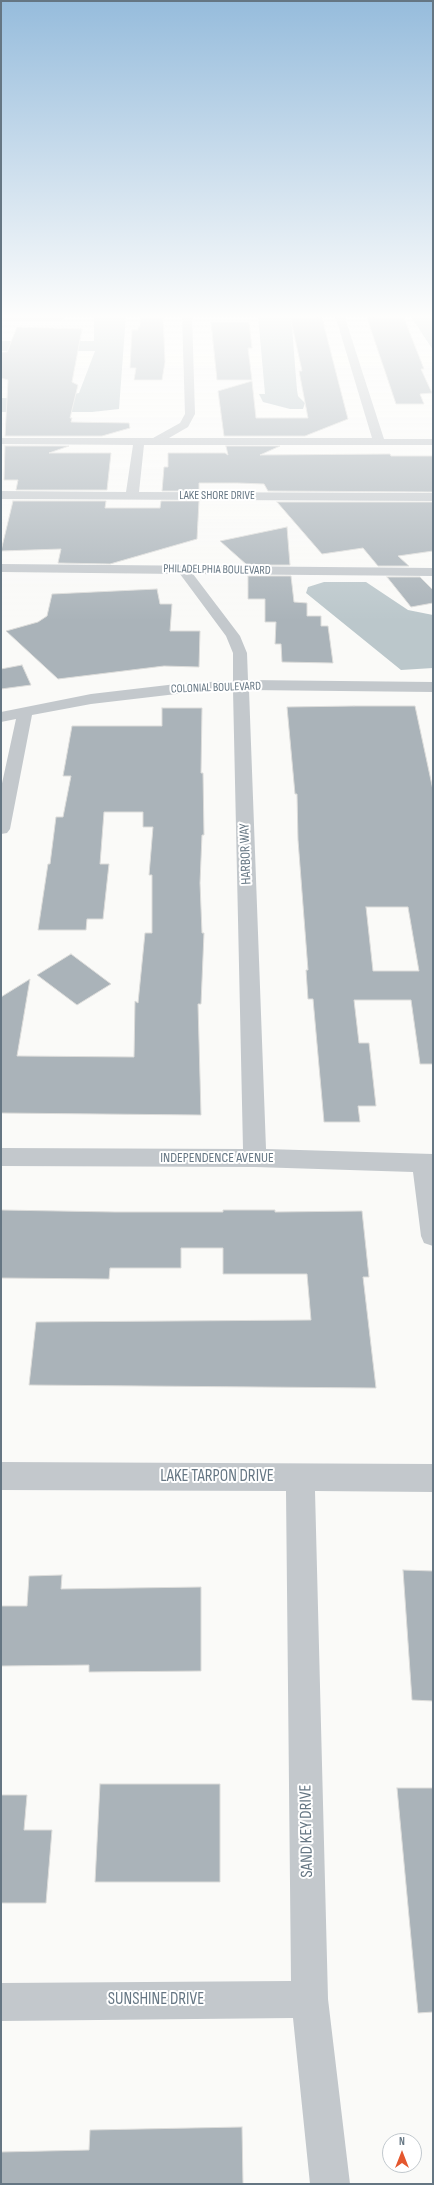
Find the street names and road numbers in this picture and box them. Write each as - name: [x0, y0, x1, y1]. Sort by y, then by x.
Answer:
- street label: LAKE SHORE DRIVE: [179, 489, 255, 503]
- street label: PHILADELPHIA BOULEVARD: [163, 562, 271, 578]
- street label: COLONIAL BOULEVARD: [171, 679, 261, 697]
- street label: HARBOR WAY: [237, 823, 255, 885]
- street label: INDEPENDENCE AVENUE: [160, 1150, 274, 1166]
- street label: LAKE TARPON DRIVE: [160, 1467, 274, 1487]
- street label: SAND KEY DRIVE: [296, 1784, 318, 1878]
- street label: SUNSHINE DRIVE: [108, 1990, 204, 2010]

